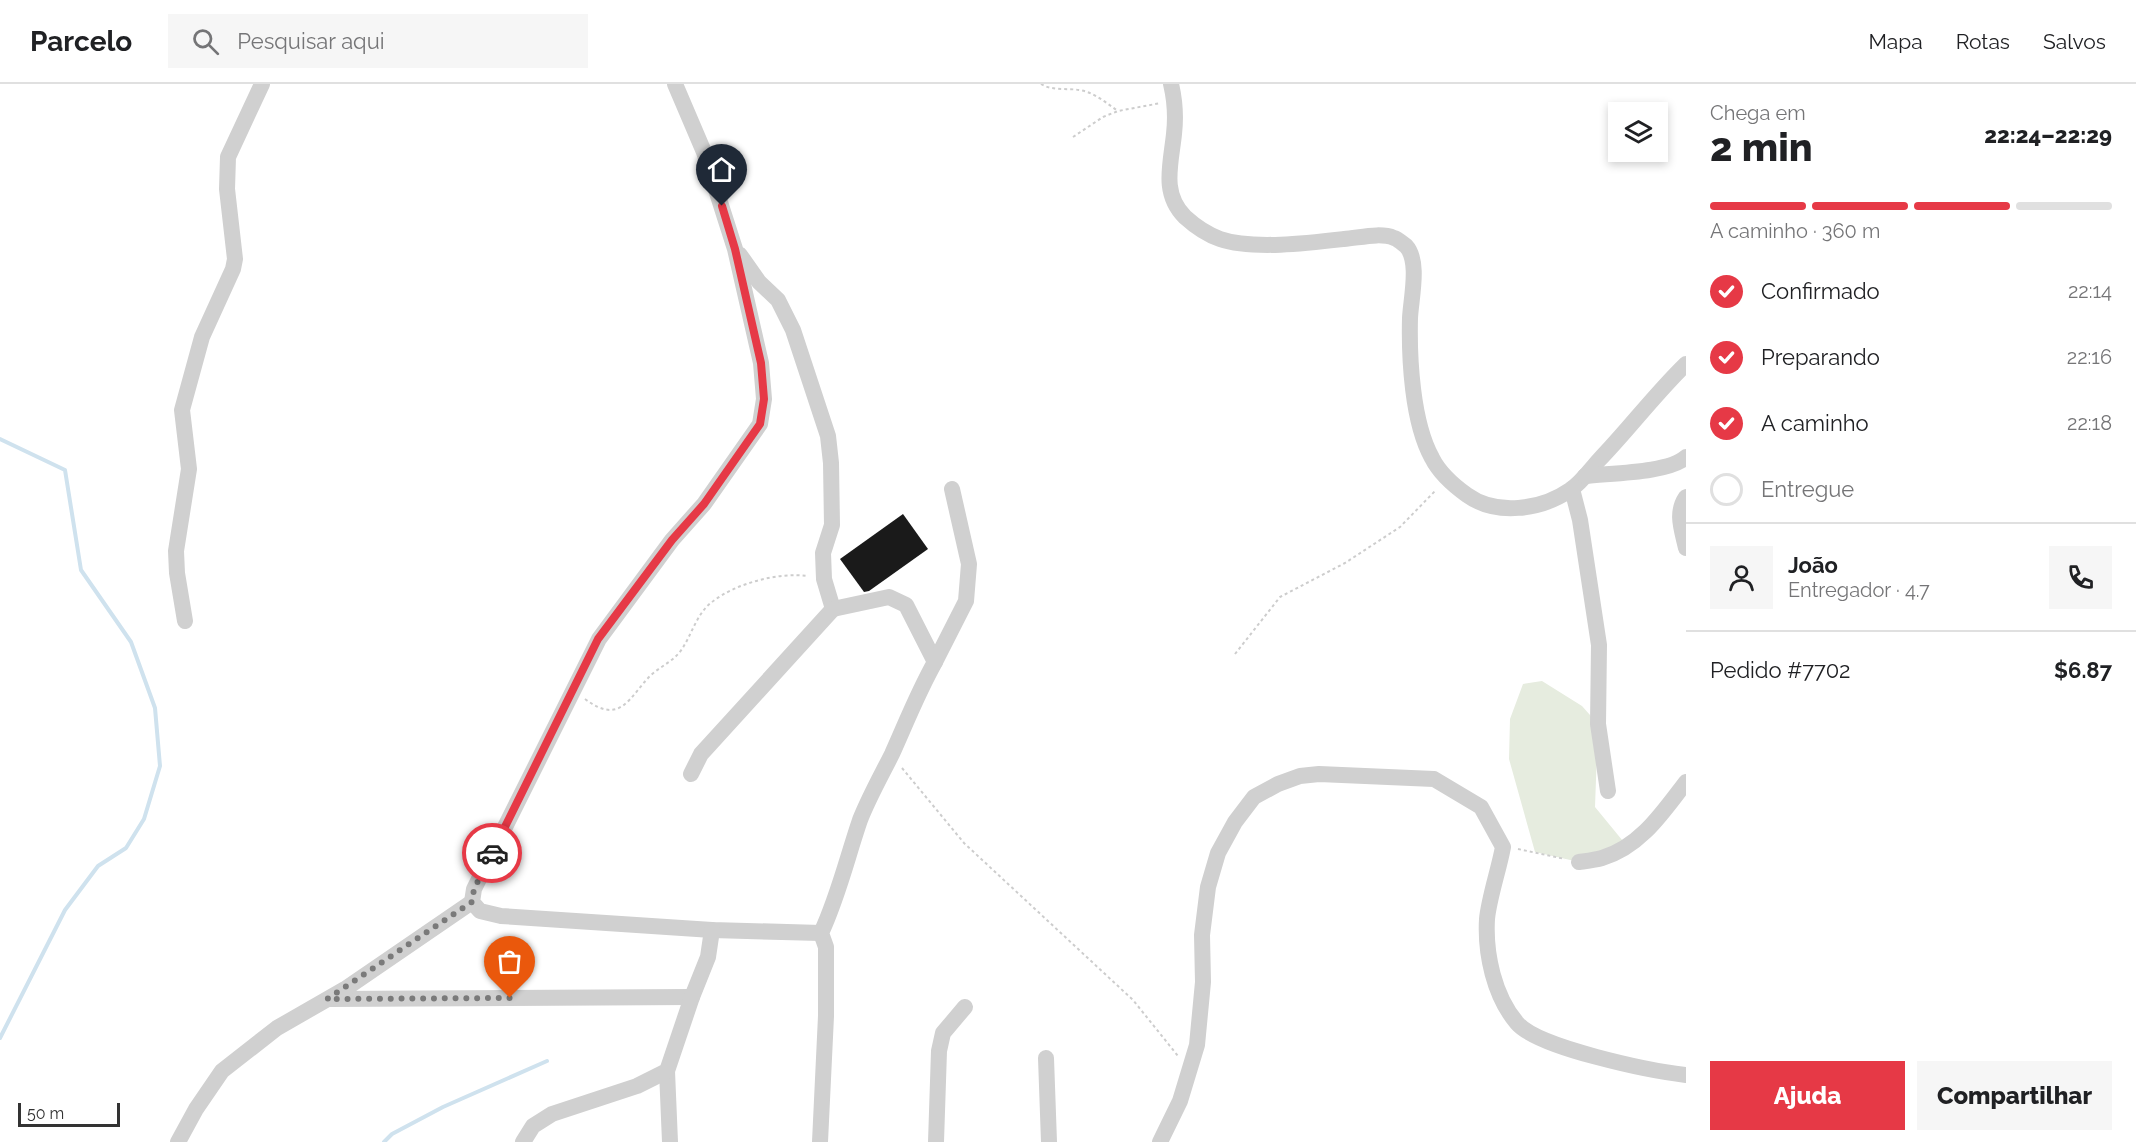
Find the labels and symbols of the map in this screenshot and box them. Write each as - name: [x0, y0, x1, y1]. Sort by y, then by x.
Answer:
- pin: [696, 144, 747, 206]
- courier: [462, 823, 522, 883]
- pin: [484, 936, 535, 998]
- scale bar: [18, 1100, 120, 1128]

